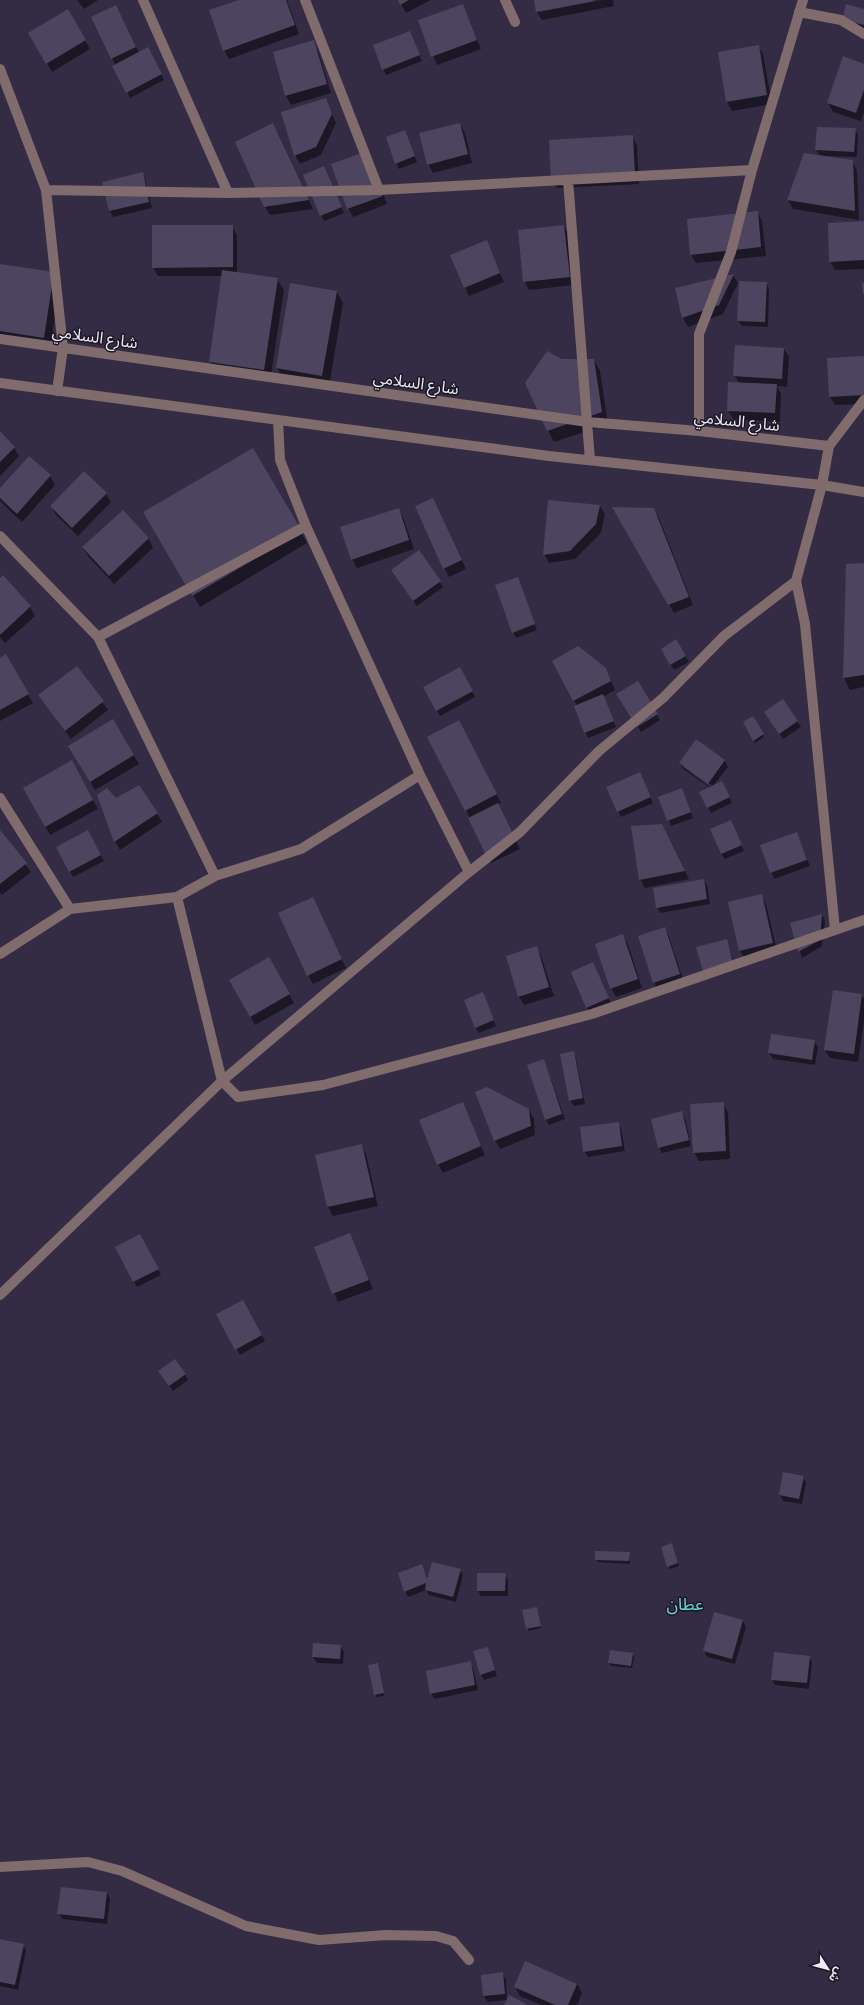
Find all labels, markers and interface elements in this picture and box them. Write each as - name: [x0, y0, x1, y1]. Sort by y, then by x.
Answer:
- street label: شارع السلامي: [51, 322, 139, 355]
- street label: شارع السلامي: [372, 368, 460, 401]
- street label: شارع السلامي: [693, 407, 781, 438]
- district label: عطان: [666, 1594, 704, 1615]
- north arrow: [808, 1949, 848, 1989]
- text: ش: [826, 1965, 845, 1985]

